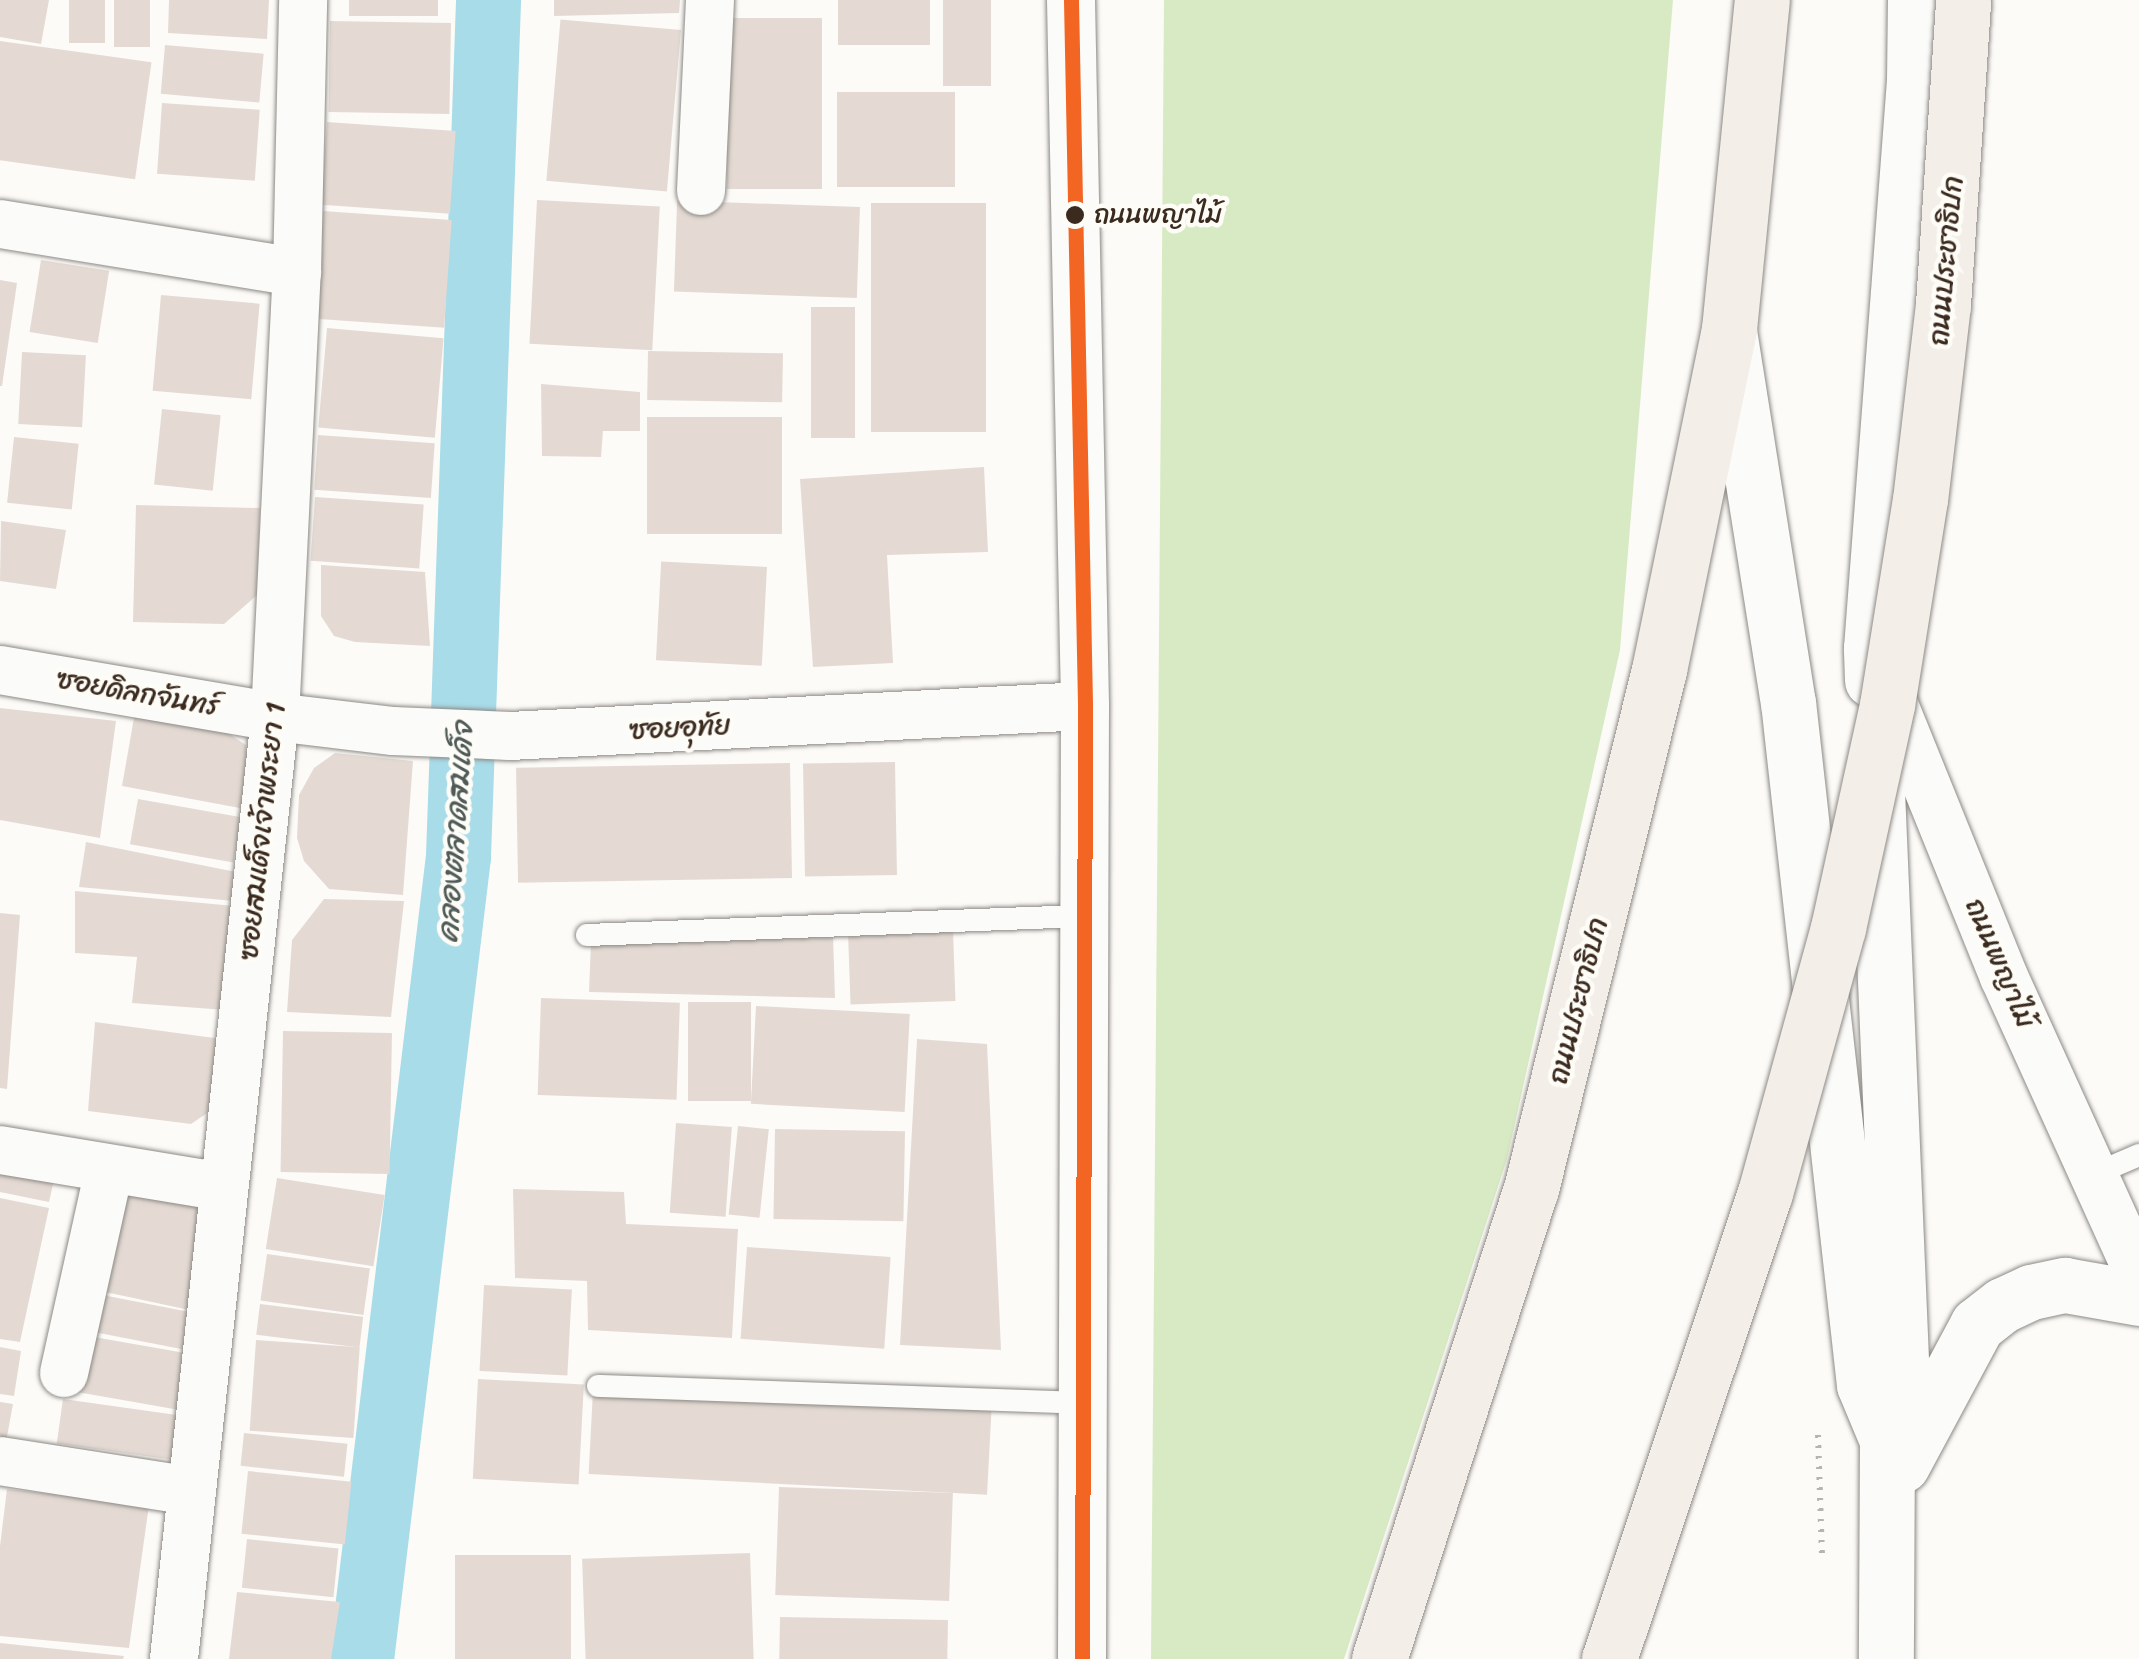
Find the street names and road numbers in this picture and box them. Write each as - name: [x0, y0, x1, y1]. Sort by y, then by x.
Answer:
- street label: ถนนประชาธิปก: [1922, 175, 1970, 347]
- street label: ซอยดิลกจันทร์: [54, 662, 222, 724]
- street label: ซอยสมเด็จเจ้าพระยา 1: [232, 700, 292, 962]
- street label: ซอยอุทัย: [629, 709, 731, 747]
- street label: ถนนพญาไม้: [1958, 893, 2042, 1033]
- street label: ถนนประชาธิปก: [1541, 914, 1615, 1088]

